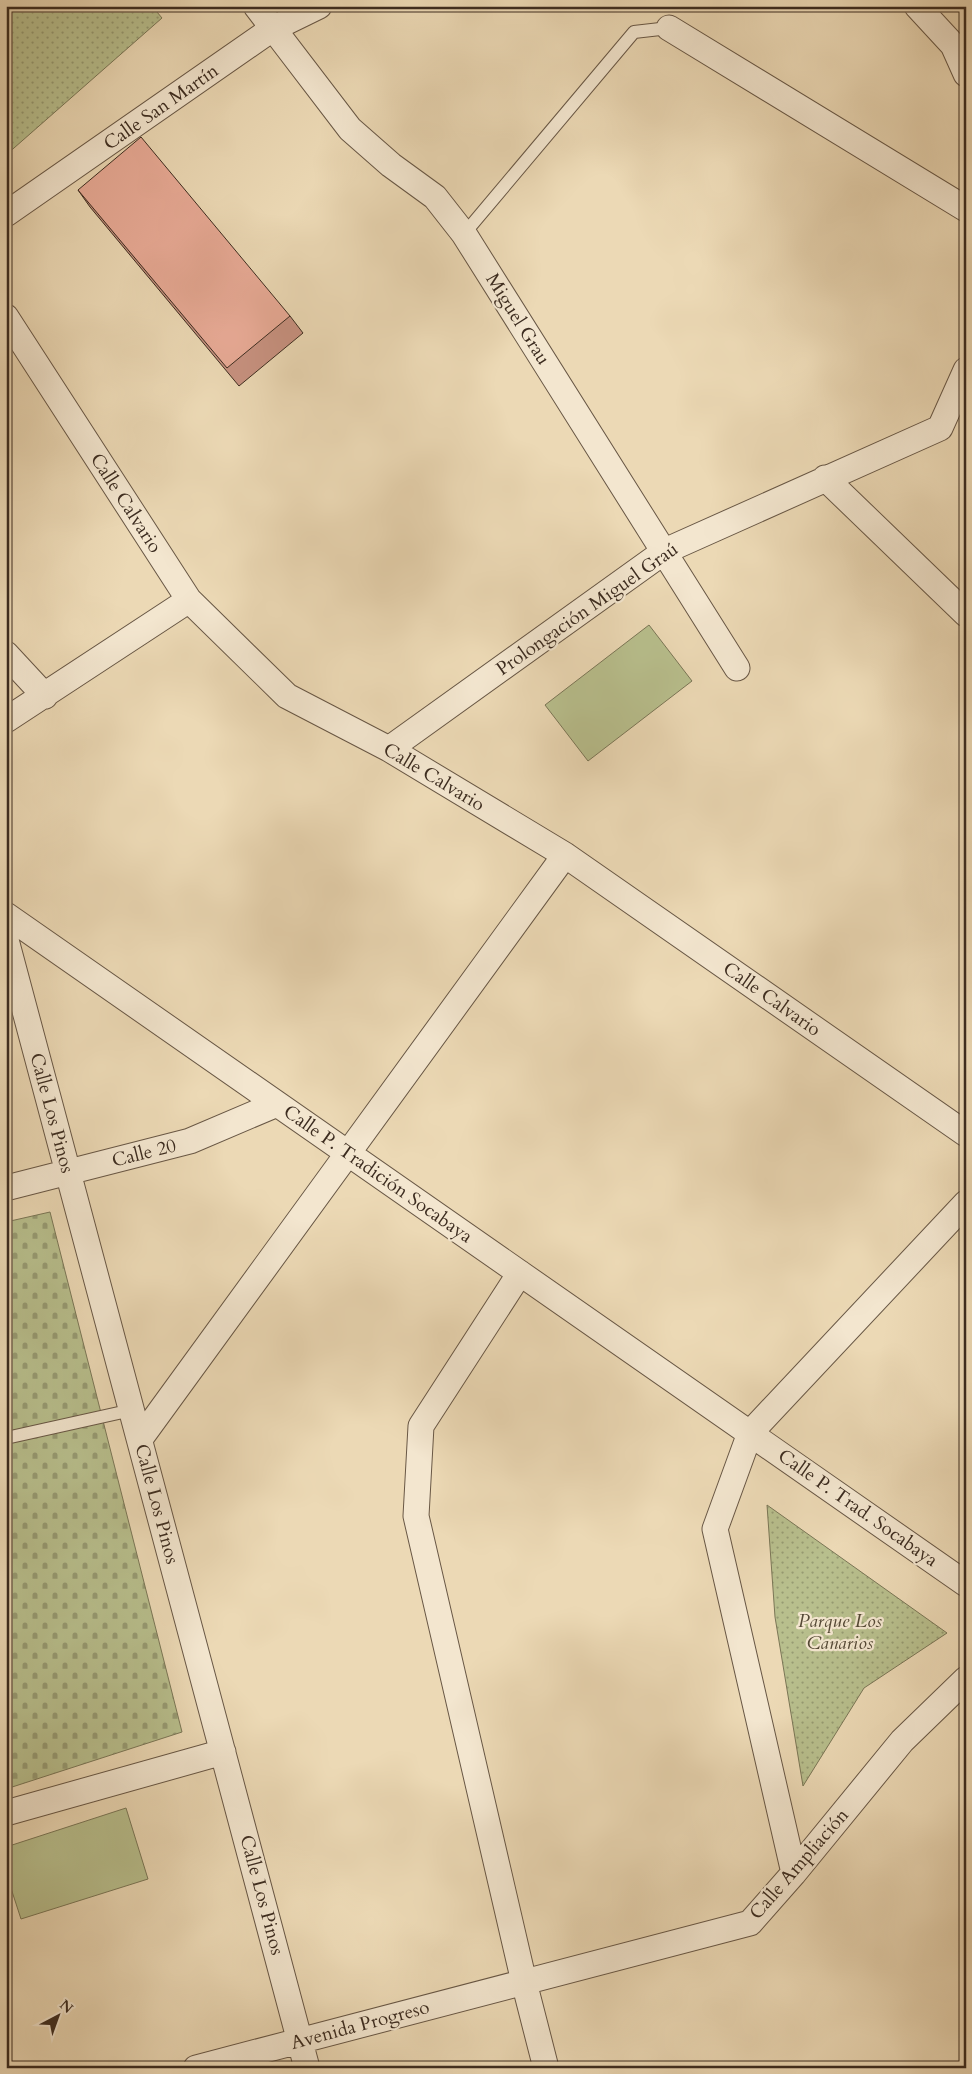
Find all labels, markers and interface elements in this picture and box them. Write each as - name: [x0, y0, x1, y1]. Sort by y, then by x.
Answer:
- street label: Calle San Martín: [98, 58, 224, 156]
- street label: Miguel Grau: [480, 268, 556, 370]
- street label: Calle Calvario: [84, 448, 168, 558]
- street label: Prolongación Miguel Graú: [491, 536, 683, 682]
- street label: Calle Calvario: [378, 736, 490, 818]
- street label: Calle Calvario: [718, 956, 826, 1042]
- street label: Calle Los Pinos: [23, 1050, 81, 1176]
- street label: Calle P. Tradición Socabaya: [278, 1099, 478, 1249]
- street label: Calle 20: [109, 1132, 179, 1174]
- street label: Calle Los Pinos: [128, 1441, 186, 1567]
- street label: Calle P. Trad. Socabaya: [773, 1443, 943, 1573]
- park label: Parque Los Canarios: [798, 1608, 883, 1656]
- street label: Calle Ampliación: [743, 1803, 855, 1925]
- street label: Calle Los Pinos: [233, 1832, 291, 1958]
- north arrow: [32, 1992, 82, 2042]
- street label: Avenida Progreso: [288, 1994, 432, 2056]
- text: N: [55, 1995, 77, 2018]

